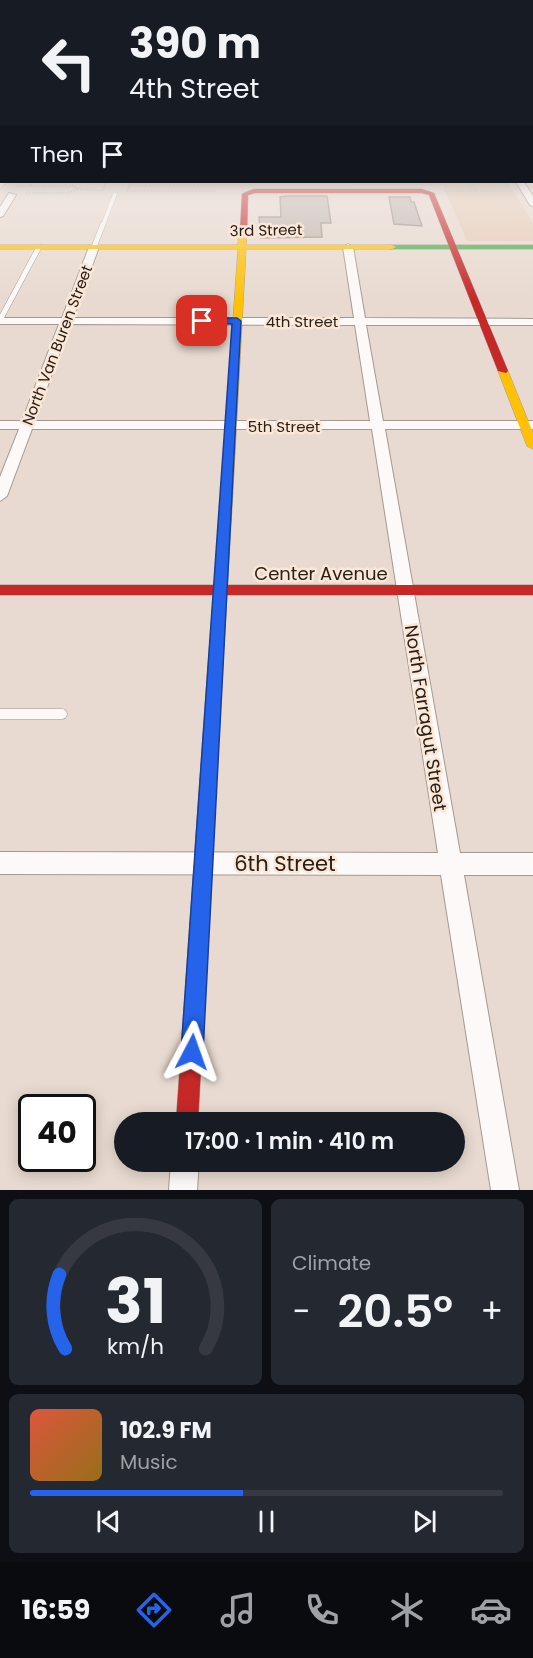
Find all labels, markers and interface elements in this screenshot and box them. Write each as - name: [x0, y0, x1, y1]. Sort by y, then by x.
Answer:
- text: 390 m: [129, 14, 261, 73]
- icon: left: [30, 24, 108, 102]
- text: 4th Street: [129, 70, 259, 107]
- icon: arrive: [96, 138, 129, 171]
- text: Then: [30, 139, 84, 170]
- street label: 3rd Street: [230, 219, 302, 241]
- street label: North Van Buren Street: [17, 262, 97, 428]
- pin: [176, 295, 227, 346]
- icon: arrive: [185, 304, 218, 337]
- street label: 4th Street: [266, 311, 338, 332]
- street label: 5th Street: [248, 416, 320, 437]
- street label: Center Avenue: [254, 561, 388, 586]
- street label: North Farragut Street: [399, 623, 453, 813]
- street label: 6th Street: [234, 849, 336, 878]
- position arrow: [160, 1020, 224, 1084]
- speed limit sign: 40: [18, 1094, 96, 1172]
- text: 17:00 · 1 min · 410 m: [185, 1126, 394, 1157]
- text: Climate: [292, 1249, 371, 1277]
- text: 31: [105, 1257, 166, 1345]
- text: 20.5°: [338, 1280, 453, 1343]
- text: −: [292, 1288, 310, 1335]
- text: +: [480, 1288, 503, 1335]
- text: km/h: [107, 1331, 164, 1362]
- text: 102.9 FM: [120, 1415, 212, 1446]
- text: Music: [120, 1448, 178, 1476]
- icon: previous: [92, 1505, 125, 1538]
- icon: pause: [250, 1505, 283, 1538]
- icon: next: [408, 1505, 441, 1538]
- icon: directions: [133, 1589, 175, 1631]
- icon: music: [217, 1589, 259, 1631]
- icon: phone: [301, 1589, 343, 1631]
- icon: climate: [386, 1589, 428, 1631]
- icon: car: [470, 1589, 512, 1631]
- text: 16:59: [21, 1591, 90, 1628]

